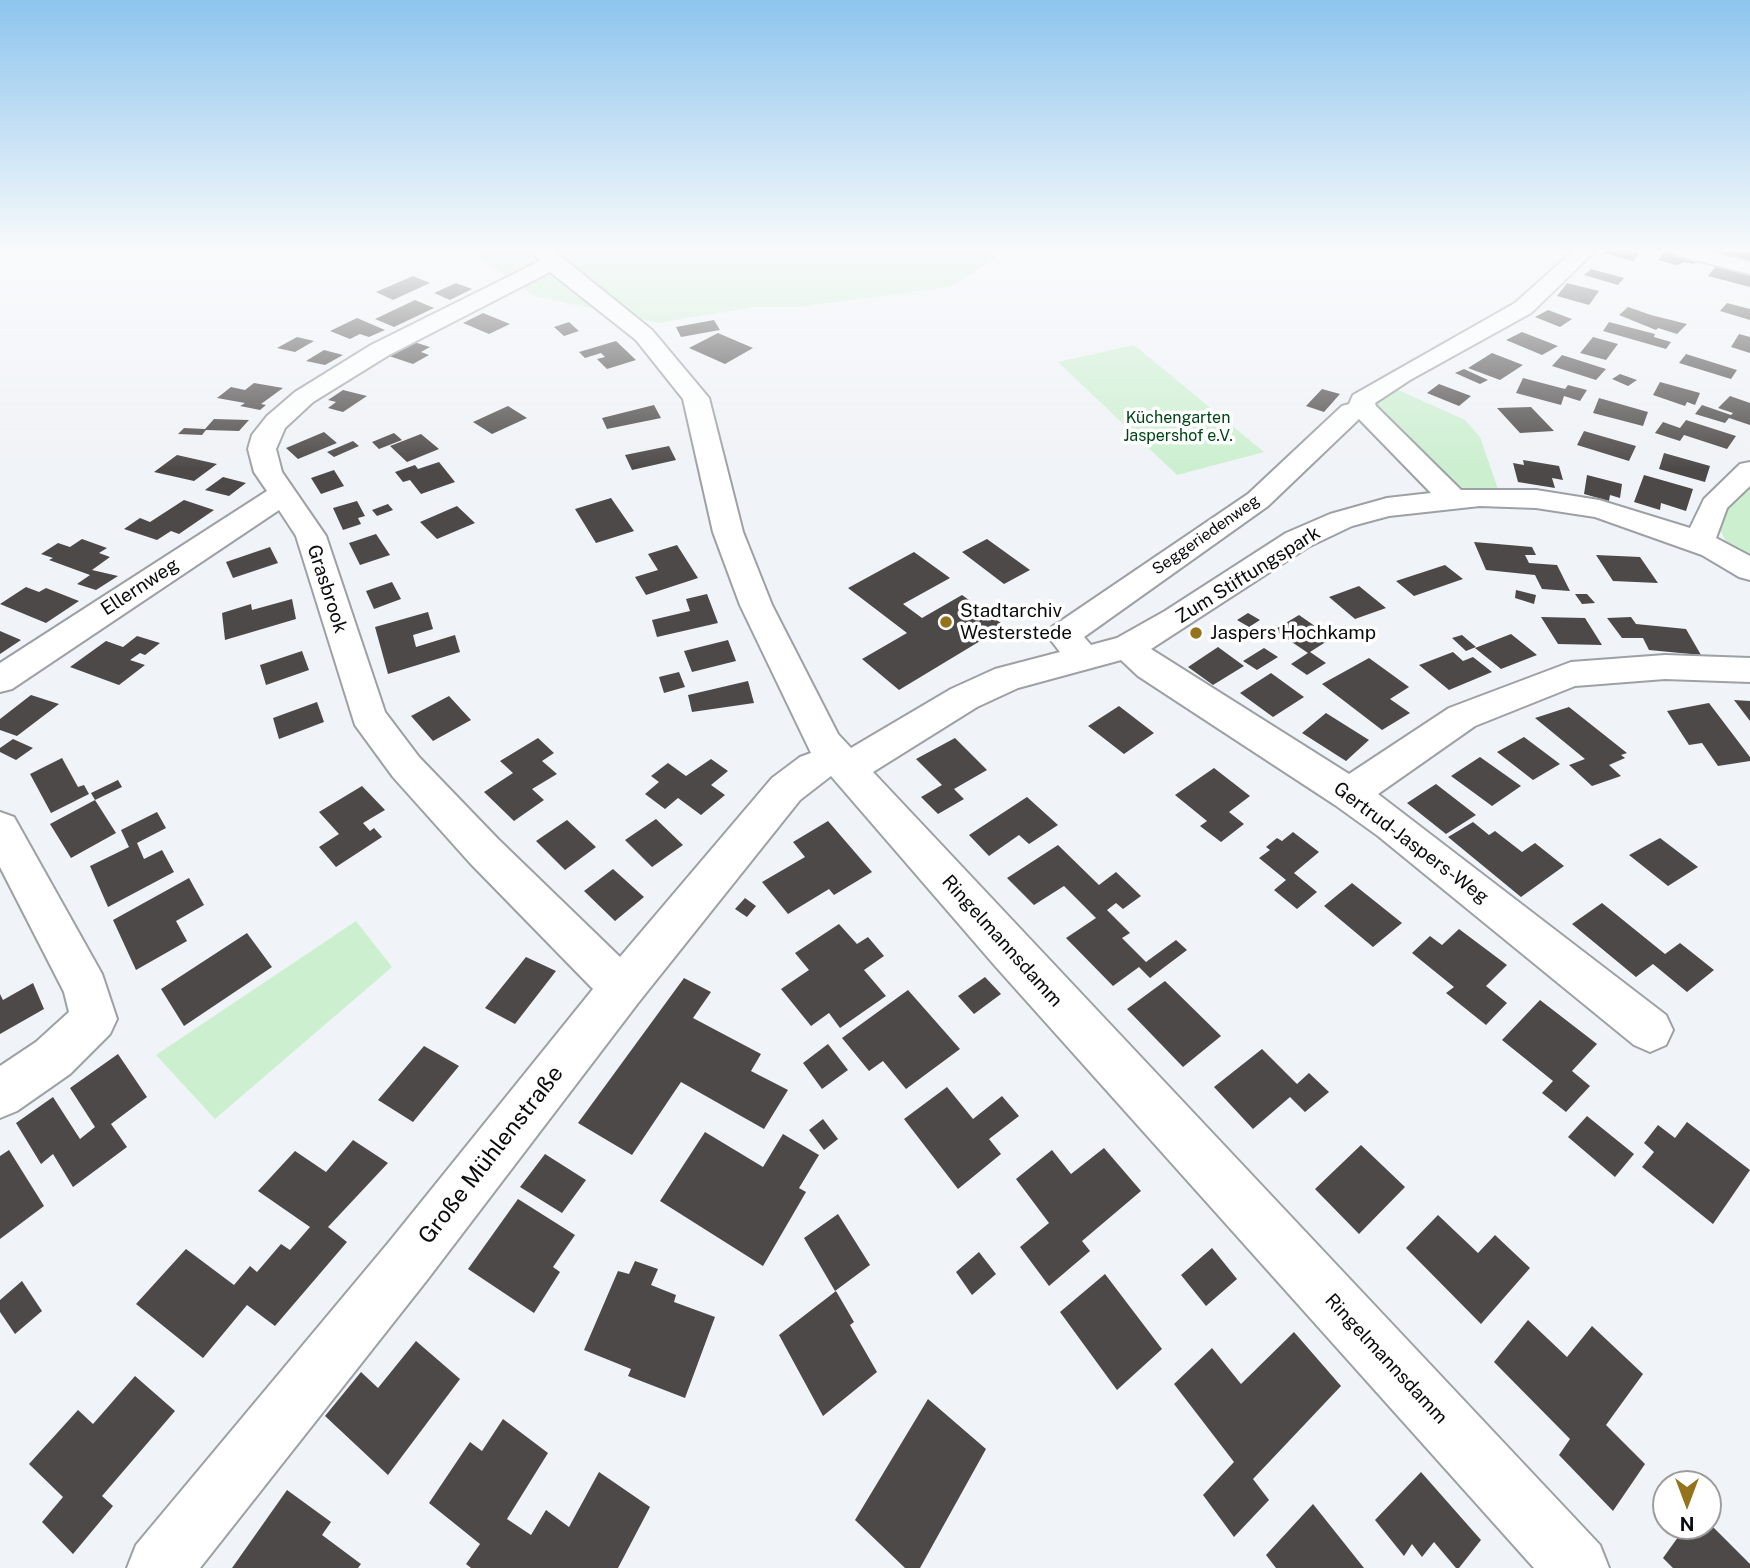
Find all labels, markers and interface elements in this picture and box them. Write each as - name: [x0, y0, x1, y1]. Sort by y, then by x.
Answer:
- park label: Küchengarten Jaspershof e.V.: [1123, 408, 1233, 446]
- street label: Seggeriedenweg: [1149, 491, 1263, 579]
- street label: Zum Stiftungspark: [1172, 521, 1324, 629]
- street label: Grasbrook: [302, 542, 352, 636]
- street label: Ellernweg: [97, 553, 183, 621]
- place label: Stadtarchiv Westerstede: [960, 600, 1072, 644]
- marker: Stadtarchiv Westerstede: [938, 614, 954, 630]
- place label: Jaspers Hochkamp: [1210, 622, 1376, 644]
- marker: Jaspers Hochkamp: [1188, 625, 1204, 641]
- street label: Gertrud-Jaspers-Weg: [1329, 777, 1493, 909]
- street label: Ringelmannsdamm: [937, 870, 1067, 1012]
- street label: Große Mühlenstraße: [413, 1060, 569, 1250]
- street label: Ringelmannsdamm: [1320, 1289, 1452, 1429]
- north arrow: [1652, 1470, 1722, 1540]
- text: N: [1680, 1513, 1694, 1535]

